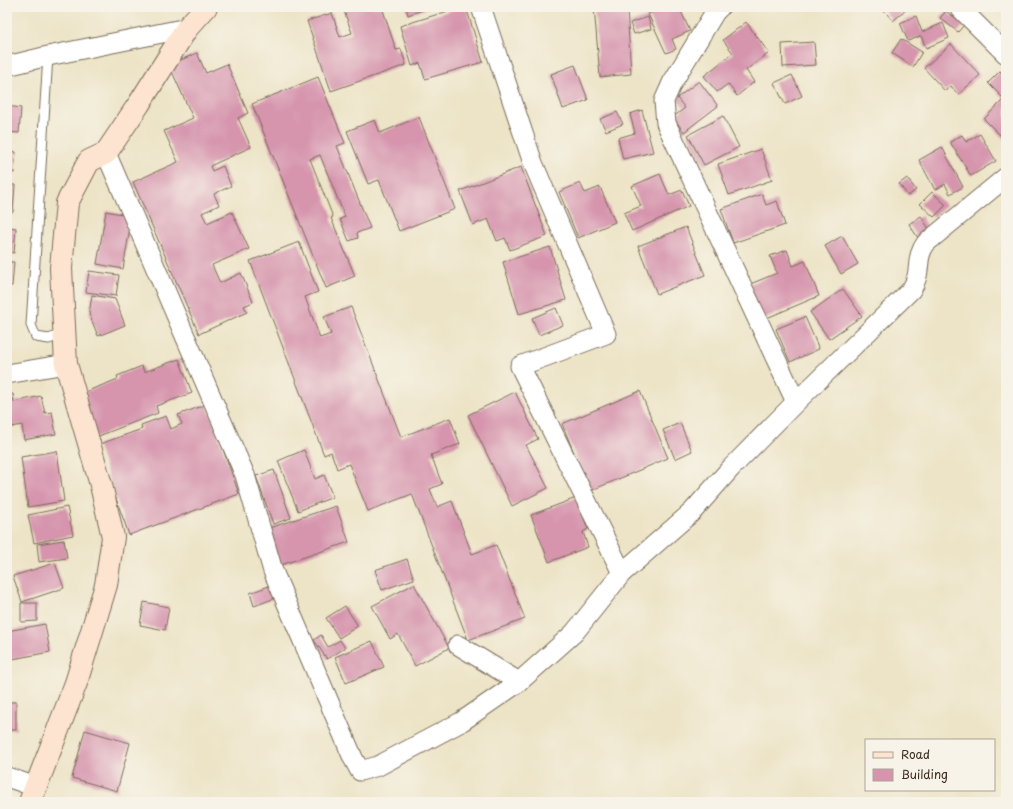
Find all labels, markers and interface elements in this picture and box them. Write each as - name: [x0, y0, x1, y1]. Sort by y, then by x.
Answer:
- legend: [865, 739, 995, 791]
- text: Road: [901, 745, 930, 763]
- text: Building: [901, 765, 948, 783]

